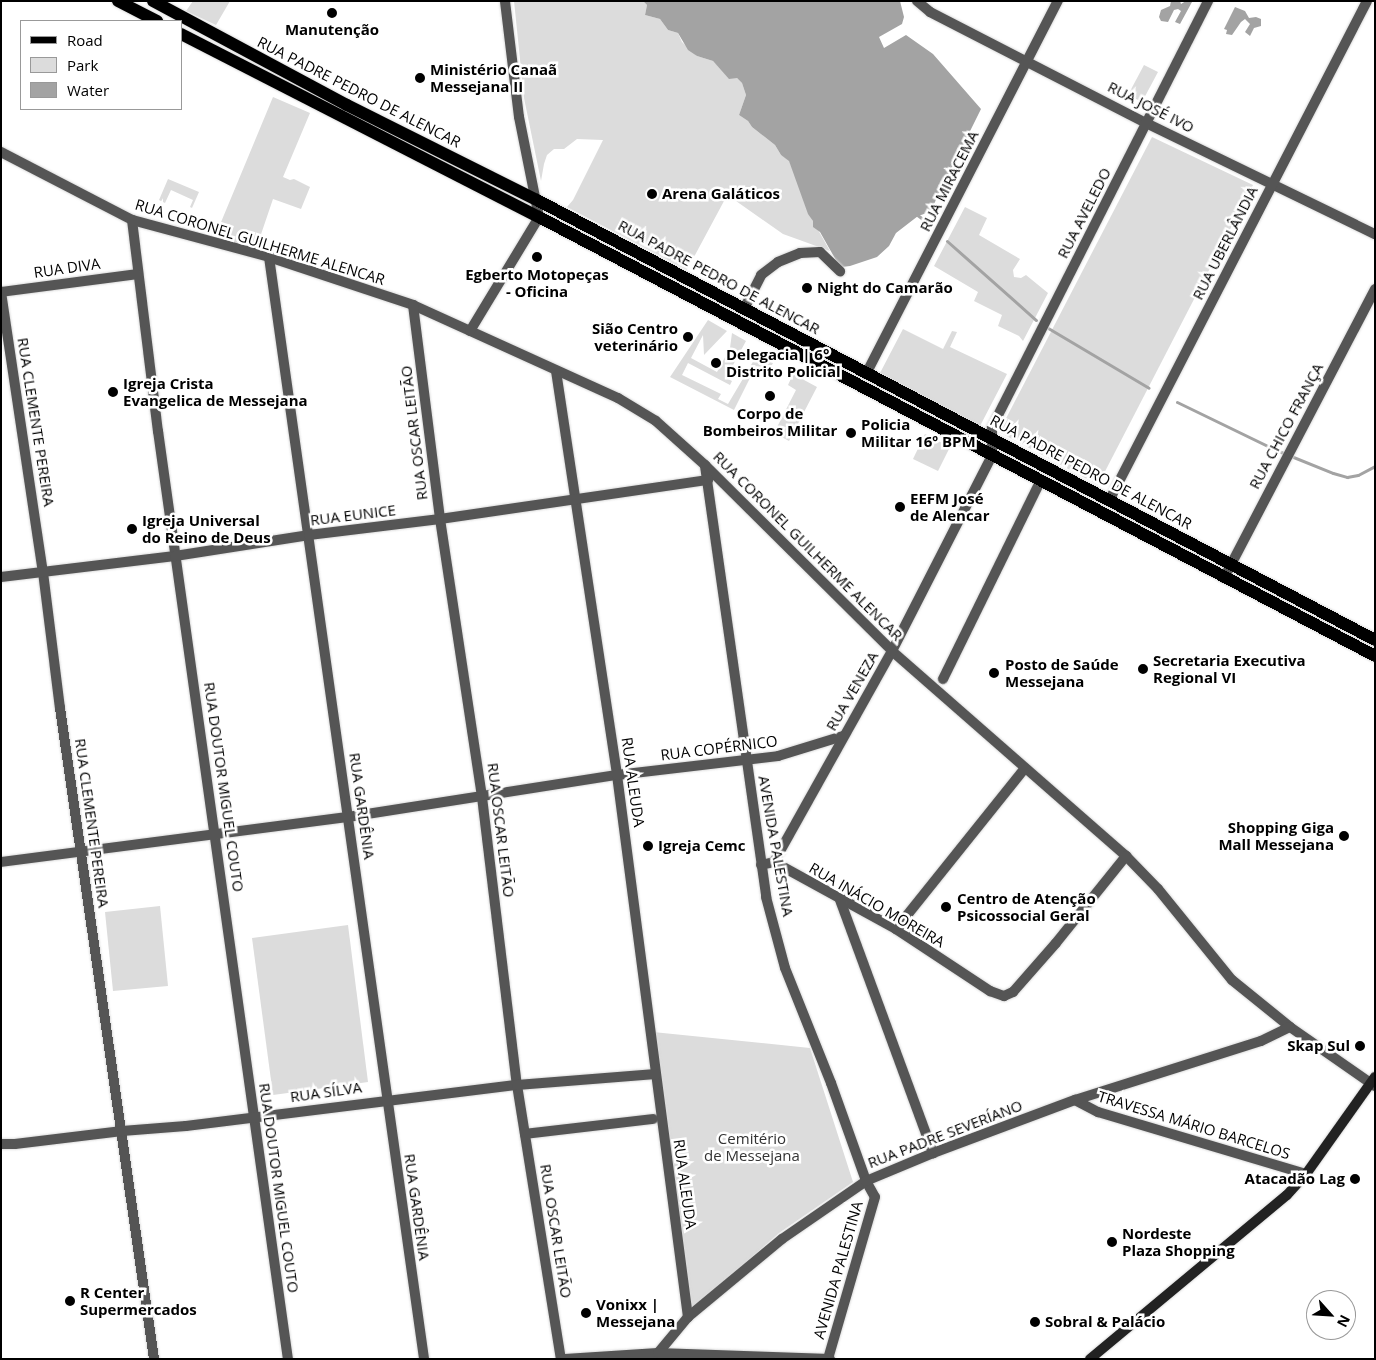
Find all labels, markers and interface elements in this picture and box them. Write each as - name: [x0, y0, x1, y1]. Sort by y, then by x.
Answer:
- marker: Manutenção: [326, 7, 338, 19]
- legend: [20, 20, 182, 110]
- place label: Manutenção: [285, 21, 379, 39]
- text: Road: [67, 30, 103, 50]
- street label: RUA PADRE PEDRO DE ALENCAR: [254, 33, 464, 151]
- text: Park: [67, 55, 98, 75]
- place label: Ministério Canaã Messejana II: [430, 60, 557, 95]
- marker: Ministério Canaã Messejana II: [414, 72, 426, 84]
- street label: RUA JOSÉ IVO: [1105, 78, 1197, 136]
- text: Water: [67, 80, 109, 100]
- street label: RUA MIRACEMA: [916, 128, 982, 234]
- street label: RUA AVELEDO: [1053, 165, 1115, 261]
- street label: RUA UBERLÂNDIA: [1189, 183, 1261, 303]
- place label: Arena Galáticos: [662, 185, 780, 203]
- marker: Arena Galáticos: [646, 188, 658, 200]
- street label: RUA CORONEL GUILHERME ALENCAR: [133, 195, 387, 289]
- street label: RUA PADRE PEDRO DE ALENCAR: [615, 216, 823, 338]
- marker: Egberto Motopeças - Oficina: [531, 251, 543, 263]
- street label: RUA DIVA: [33, 254, 101, 282]
- place label: Egberto Motopeças - Oficina: [465, 265, 609, 300]
- place label: Night do Camarão: [817, 279, 953, 297]
- marker: Night do Camarão: [801, 282, 813, 294]
- place label: Sião Centro veterinário: [592, 319, 678, 354]
- marker: Sião Centro veterinário: [682, 331, 694, 343]
- street label: RUA CLEMENTE PEREIRA: [14, 336, 58, 508]
- place label: Delegacia | 6° Distrito Policial: [726, 345, 841, 380]
- marker: Delegacia | 6° Distrito Policial: [710, 357, 722, 369]
- street label: RUA CHICO FRANÇA: [1245, 360, 1327, 492]
- street label: RUA OSCAR LEITÃO: [397, 365, 431, 501]
- place label: Igreja Crista Evangelica de Messejana: [123, 374, 308, 409]
- marker: Igreja Crista Evangelica de Messejana: [107, 386, 119, 398]
- marker: Corpo de Bombeiros Militar: [764, 390, 776, 402]
- place label: Corpo de Bombeiros Militar: [703, 404, 837, 439]
- street label: RUA PADRE PEDRO DE ALENCAR: [987, 411, 1195, 533]
- place label: Policia Militar 16º BPM: [861, 415, 976, 450]
- marker: Policia Militar 16º BPM: [845, 427, 857, 439]
- street label: RUA CORONEL GUILHERME ALENCAR: [710, 448, 906, 644]
- place label: EEFM José de Alencar: [910, 489, 989, 524]
- street label: RUA EUNICE: [309, 501, 397, 529]
- marker: EEFM José de Alencar: [894, 501, 906, 513]
- place label: Igreja Universal do Reino de Deus: [142, 511, 271, 546]
- marker: Igreja Universal do Reino de Deus: [126, 523, 138, 535]
- street label: RUA VENEZA: [822, 648, 882, 734]
- place label: Secretaria Executiva Regional VI: [1153, 651, 1306, 686]
- place label: Posto de Saúde Messejana: [1005, 655, 1119, 690]
- marker: Secretaria Executiva Regional VI: [1137, 663, 1149, 675]
- marker: Posto de Saúde Messejana: [987, 666, 1001, 680]
- street label: RUA DOUTOR MIGUEL COUTO: [200, 681, 248, 893]
- street label: RUA COPÉRNICO: [659, 732, 779, 764]
- street label: RUA ALEUDA: [618, 736, 648, 828]
- street label: RUA CLEMENTE PEREIRA: [71, 737, 113, 909]
- street label: RUA GARDÊNIA: [346, 752, 378, 860]
- street label: RUA OSCAR LEITÃO: [484, 762, 518, 898]
- street label: AVENIDA PALESTINA: [755, 774, 797, 918]
- place label: Shopping Giga Mall Messejana: [1218, 818, 1334, 853]
- marker: Shopping Giga Mall Messejana: [1338, 830, 1350, 842]
- place label: Igreja Cemc: [658, 837, 746, 855]
- marker: Igreja Cemc: [642, 840, 654, 852]
- street label: RUA INÁCIO MOREIRA: [806, 859, 948, 951]
- place label: Centro de Atenção Psicossocial Geral: [957, 889, 1096, 924]
- marker: Centro de Atenção Psicossocial Geral: [939, 900, 953, 914]
- place label: Skap Sul: [1287, 1037, 1350, 1055]
- marker: Skap Sul: [1354, 1040, 1366, 1052]
- street label: RUA SÍLVA: [289, 1078, 363, 1106]
- street label: RUA DOUTOR MIGUEL COUTO: [255, 1082, 303, 1294]
- street label: TRAVESSA MÁRIO BARCELOS: [1096, 1087, 1292, 1163]
- street label: RUA PADRE SEVERÍANO: [865, 1096, 1025, 1172]
- park label: Cemitério de Messejana: [704, 1129, 800, 1164]
- street label: RUA ALEUDA: [670, 1138, 700, 1230]
- street label: RUA GARDÊNIA: [401, 1153, 433, 1261]
- street label: RUA OSCAR LEITÃO: [537, 1163, 575, 1299]
- place label: Atacadão Lag: [1245, 1170, 1345, 1188]
- marker: Atacadão Lag: [1349, 1173, 1361, 1185]
- street label: AVENIDA PALESTINA: [810, 1199, 866, 1341]
- place label: Nordeste Plaza Shopping: [1122, 1224, 1235, 1259]
- marker: Nordeste Plaza Shopping: [1106, 1236, 1118, 1248]
- place label: R Center Supermercados: [80, 1283, 197, 1318]
- north arrow: [1306, 1290, 1356, 1340]
- marker: R Center Supermercados: [64, 1295, 76, 1307]
- place label: Vonixx | Messejana: [596, 1295, 675, 1330]
- marker: Vonixx | Messejana: [580, 1307, 592, 1319]
- text: N: [1333, 1312, 1355, 1331]
- place label: Sobral & Palácio: [1045, 1313, 1165, 1331]
- marker: Sobral & Palácio: [1029, 1316, 1041, 1328]

